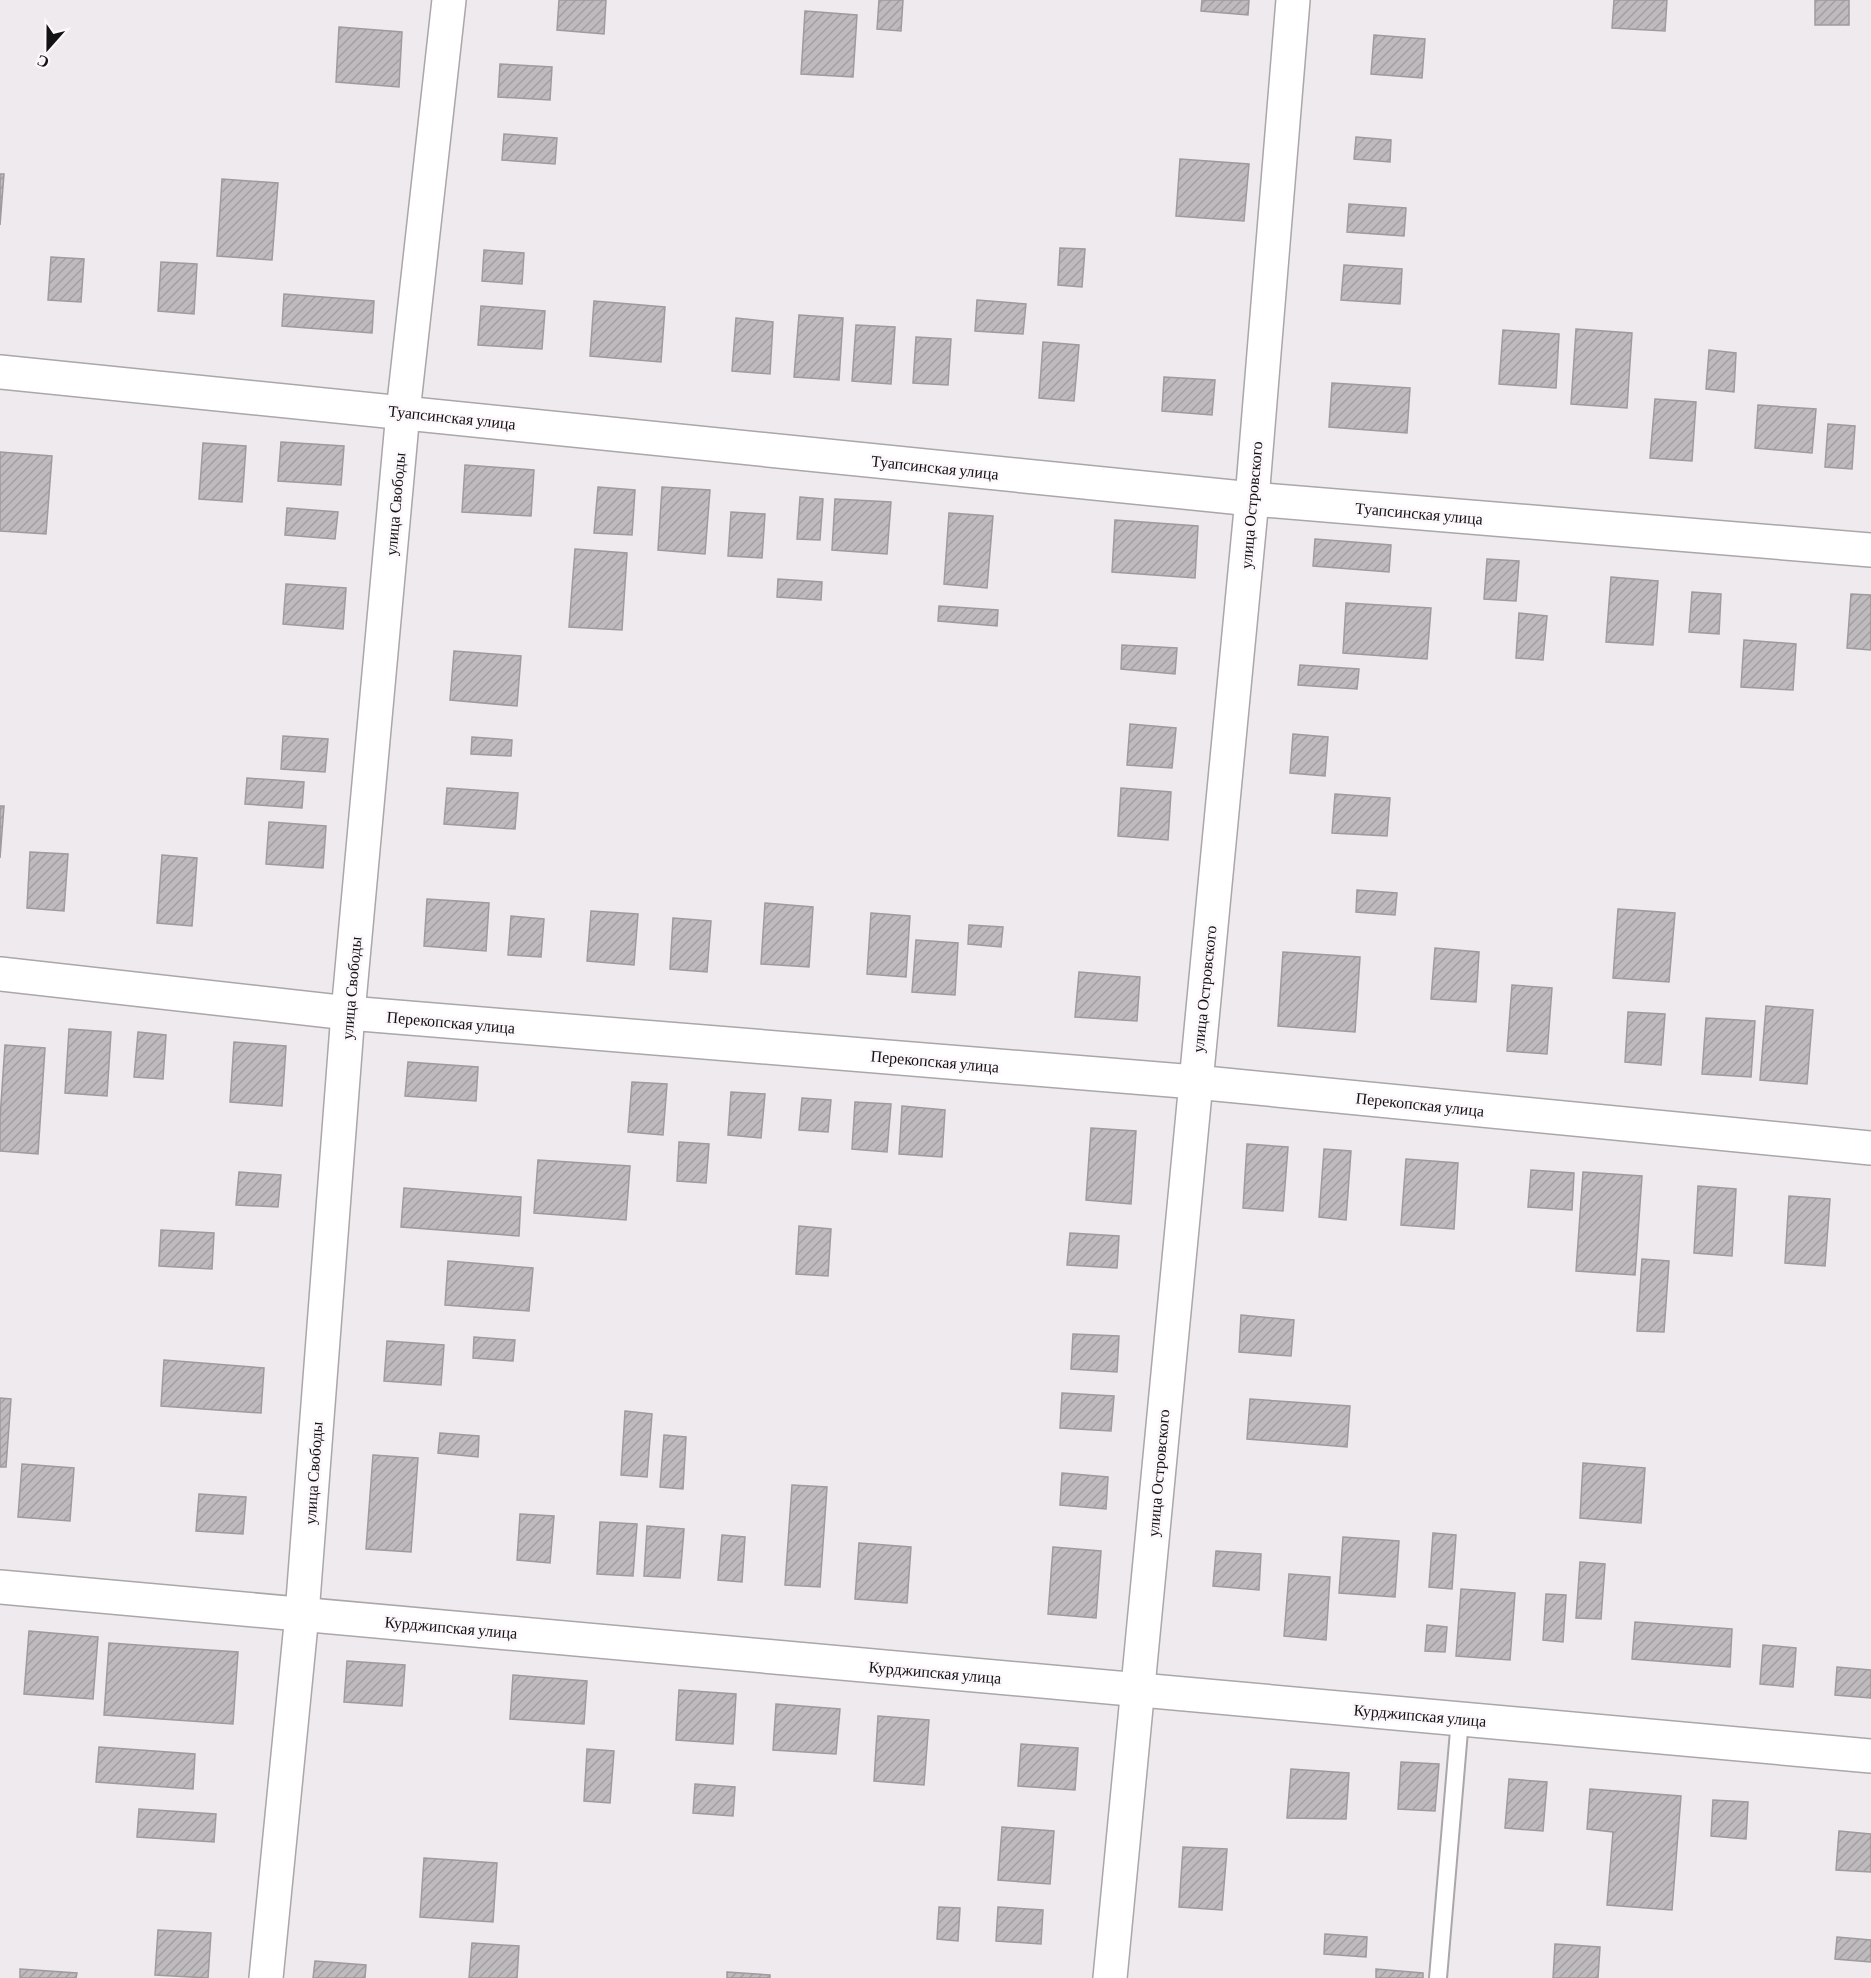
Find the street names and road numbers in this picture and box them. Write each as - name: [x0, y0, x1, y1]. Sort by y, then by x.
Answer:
- street label: Туапсинская улица: [387, 402, 517, 434]
- street label: улица Островского: [1237, 441, 1267, 570]
- street label: улица Свободы: [383, 452, 409, 556]
- street label: Туапсинская улица: [870, 452, 1000, 484]
- street label: Туапсинская улица: [1354, 499, 1483, 529]
- street label: улица Островского: [1189, 924, 1221, 1054]
- street label: улица Свободы: [339, 936, 365, 1040]
- street label: Перекопская улица: [386, 1008, 516, 1038]
- street label: Перекопская улица: [870, 1047, 1000, 1077]
- street label: Перекопская улица: [1355, 1089, 1485, 1121]
- street label: улица Островского: [1144, 1409, 1174, 1538]
- street label: улица Свободы: [301, 1421, 327, 1525]
- street label: Курджипская улица: [384, 1613, 518, 1643]
- street label: Курджипская улица: [868, 1658, 1002, 1688]
- street label: Курджипская улица: [1353, 1701, 1487, 1731]

